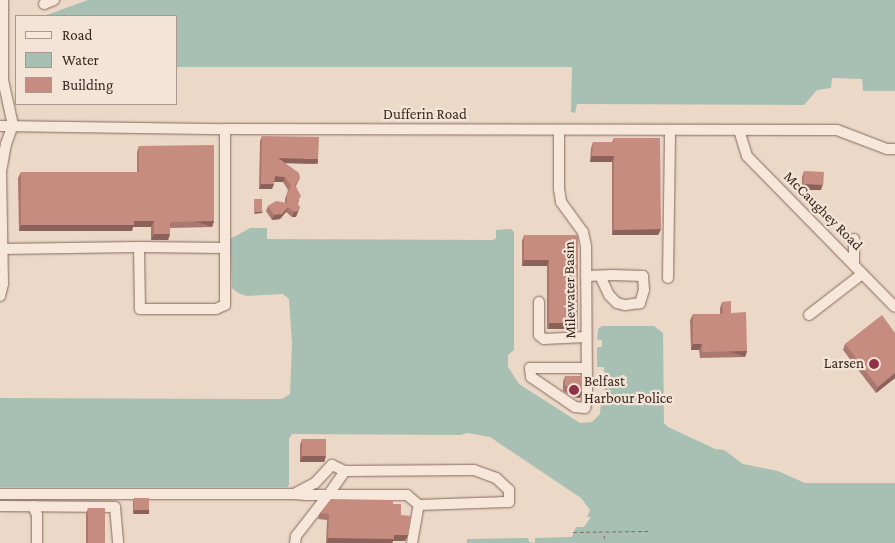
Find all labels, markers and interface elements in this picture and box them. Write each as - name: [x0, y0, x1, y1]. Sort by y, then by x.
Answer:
- legend: [15, 15, 178, 105]
- text: Road: [62, 27, 92, 43]
- text: Water: [62, 52, 99, 68]
- text: Building: [62, 77, 113, 93]
- street label: Dufferin Road: [383, 106, 467, 124]
- street label: McCaughey Road: [780, 168, 866, 254]
- street label: Milewater Basin: [560, 241, 580, 339]
- place label: Larsen: [824, 355, 864, 373]
- marker: Larsen: [868, 358, 880, 370]
- place label: Belfast Harbour Police: [584, 372, 673, 407]
- marker: Belfast Harbour Police: [568, 384, 580, 396]

